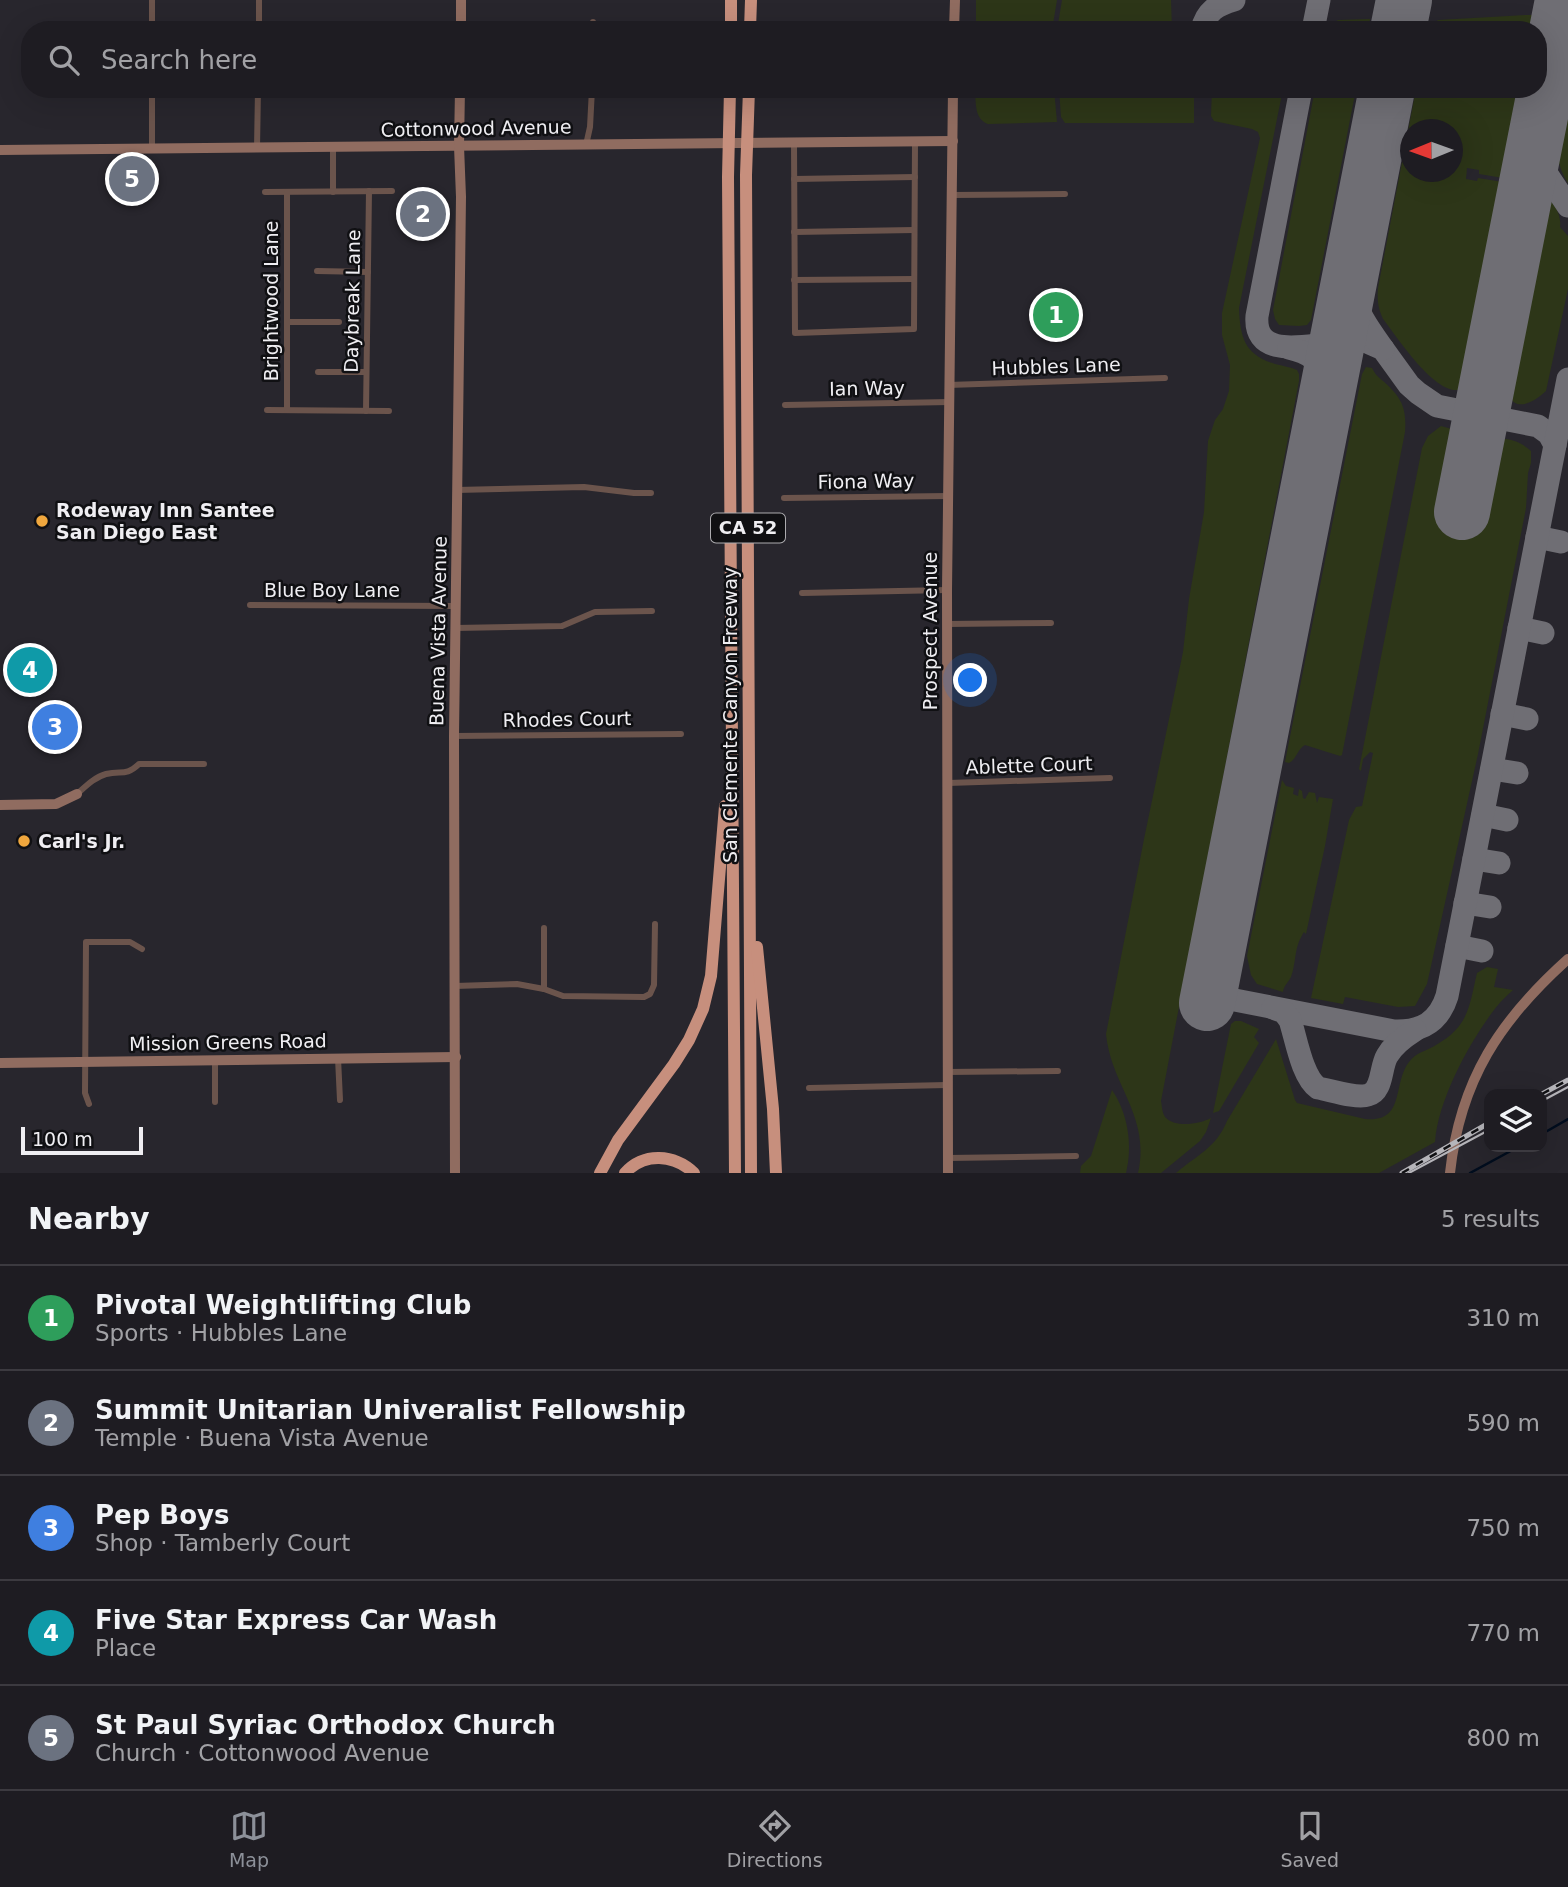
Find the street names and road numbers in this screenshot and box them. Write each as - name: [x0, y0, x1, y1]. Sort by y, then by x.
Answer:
- street label: Cottonwood Avenue: [380, 115, 572, 141]
- street label: Brightwood Lane: [260, 221, 282, 381]
- street label: Daybreak Lane: [340, 229, 364, 373]
- street label: Hubbles Lane: [991, 353, 1121, 379]
- street label: Ian Way: [829, 376, 905, 400]
- street label: Fiona Way: [817, 469, 915, 493]
- road number: CA 52: [711, 514, 785, 542]
- street label: Buena Vista Avenue: [425, 536, 451, 726]
- street label: Prospect Avenue: [919, 552, 941, 710]
- street label: San Clemente Canyon Freeway: [719, 567, 741, 863]
- street label: Blue Boy Lane: [264, 579, 400, 601]
- street label: Rhodes Court: [502, 707, 632, 731]
- street label: Ablette Court: [965, 752, 1093, 778]
- street label: Mission Greens Road: [129, 1029, 327, 1055]

